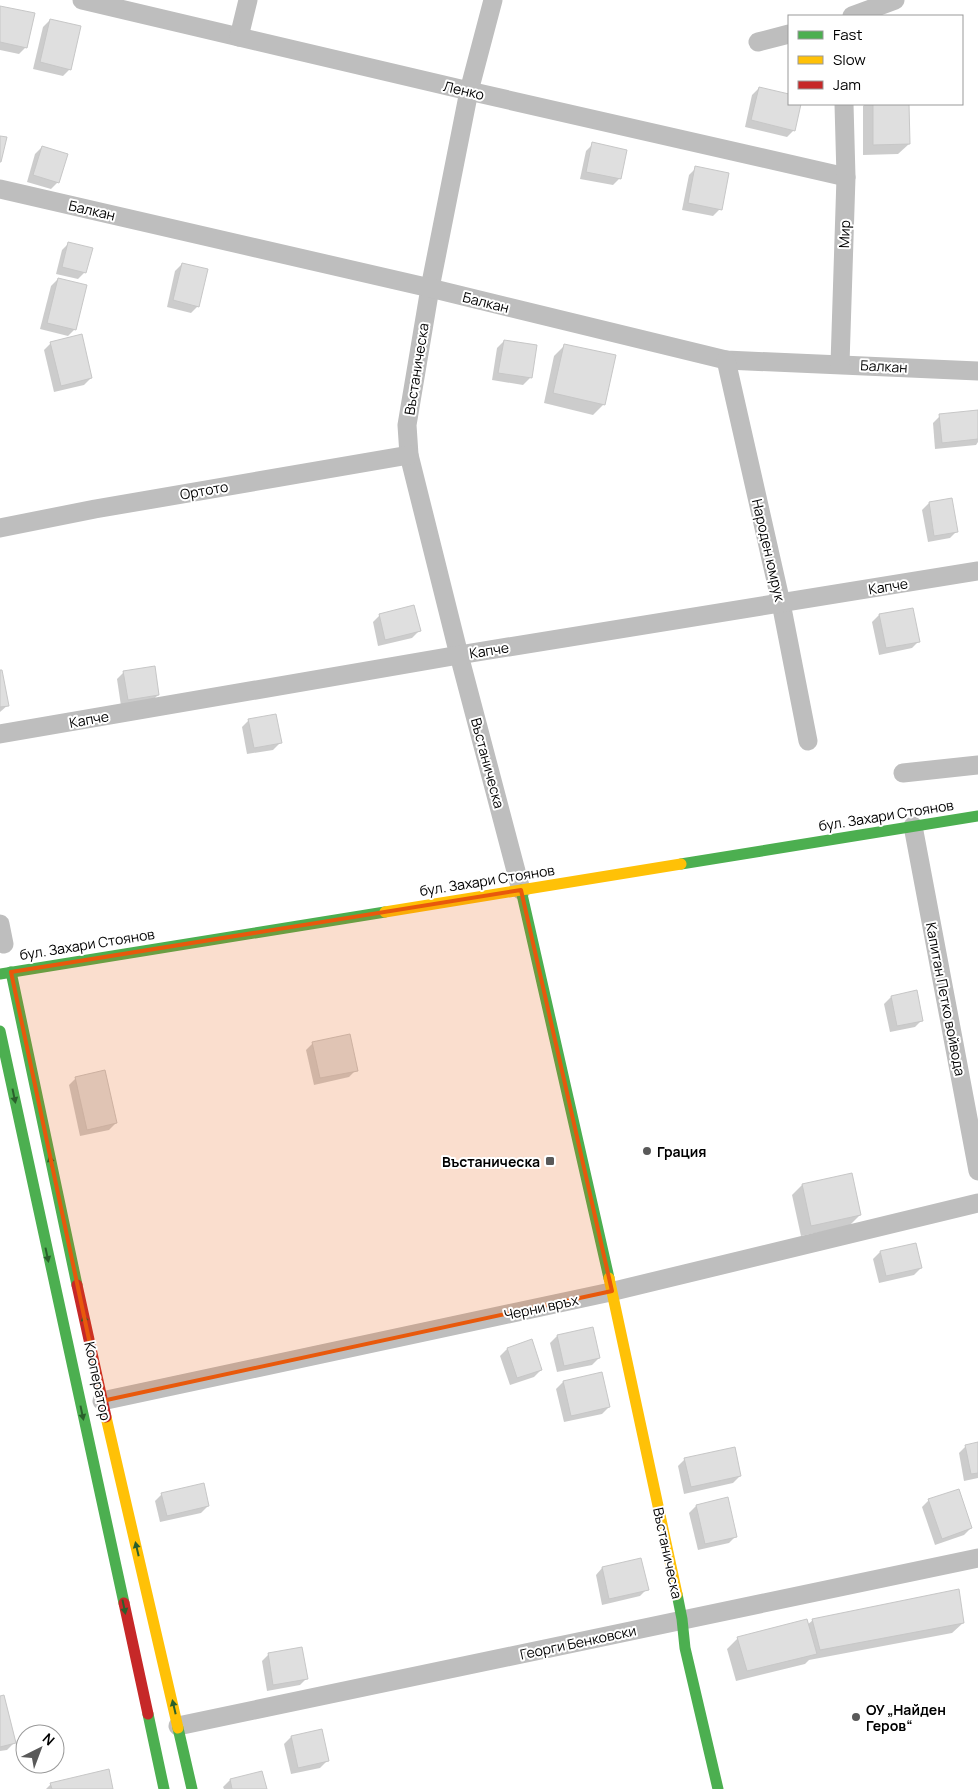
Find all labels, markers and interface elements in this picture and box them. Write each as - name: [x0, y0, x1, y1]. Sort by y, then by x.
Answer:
- legend: [788, 15, 963, 105]
- text: Fast: [833, 24, 862, 45]
- text: Slow: [833, 49, 866, 70]
- text: Jam: [833, 74, 861, 95]
- street label: Ленко: [442, 76, 486, 104]
- street label: Балкан: [67, 195, 117, 225]
- street label: Мир: [834, 220, 854, 248]
- street label: Балкан: [461, 287, 511, 317]
- street label: Въстаническа: [399, 322, 433, 416]
- street label: Балкан: [860, 355, 908, 377]
- street label: Ортото: [178, 476, 230, 504]
- street label: Народен юмрук: [748, 497, 790, 604]
- street label: Капче: [867, 573, 909, 599]
- street label: Капче: [468, 637, 510, 663]
- street label: Капче: [68, 706, 110, 732]
- street label: Въстаническа: [467, 716, 509, 810]
- street label: бул. Захари Стоянов: [817, 795, 955, 835]
- street label: бул. Захари Стоянов: [418, 860, 556, 900]
- street label: Капитан Петко войвода: [922, 921, 970, 1077]
- street label: бул. Захари Стоянов: [18, 924, 156, 964]
- one-way arrow: [10, 1088, 18, 1103]
- place label: Грация: [657, 1142, 706, 1161]
- marker: Грация: [641, 1145, 653, 1157]
- place label: Въстаническа: [442, 1152, 540, 1171]
- marker: Въстаническа: [544, 1155, 556, 1167]
- one-way arrow: [47, 1156, 55, 1171]
- one-way arrow: [44, 1247, 52, 1263]
- street label: Черни връх: [502, 1290, 581, 1324]
- one-way arrow: [81, 1315, 89, 1330]
- street label: Кооператор: [80, 1340, 116, 1422]
- one-way arrow: [78, 1406, 86, 1421]
- street label: Въстаническа: [649, 1506, 687, 1600]
- one-way arrow: [133, 1541, 141, 1556]
- one-way arrow: [120, 1599, 128, 1614]
- street label: Георги Бенковски: [518, 1620, 638, 1664]
- one-way arrow: [170, 1700, 178, 1715]
- place label: ОУ „Найден Геров“: [866, 1700, 946, 1735]
- marker: ОУ „Найден Геров“: [850, 1711, 862, 1723]
- north arrow: [15, 1724, 65, 1774]
- text: N: [39, 1729, 59, 1749]

